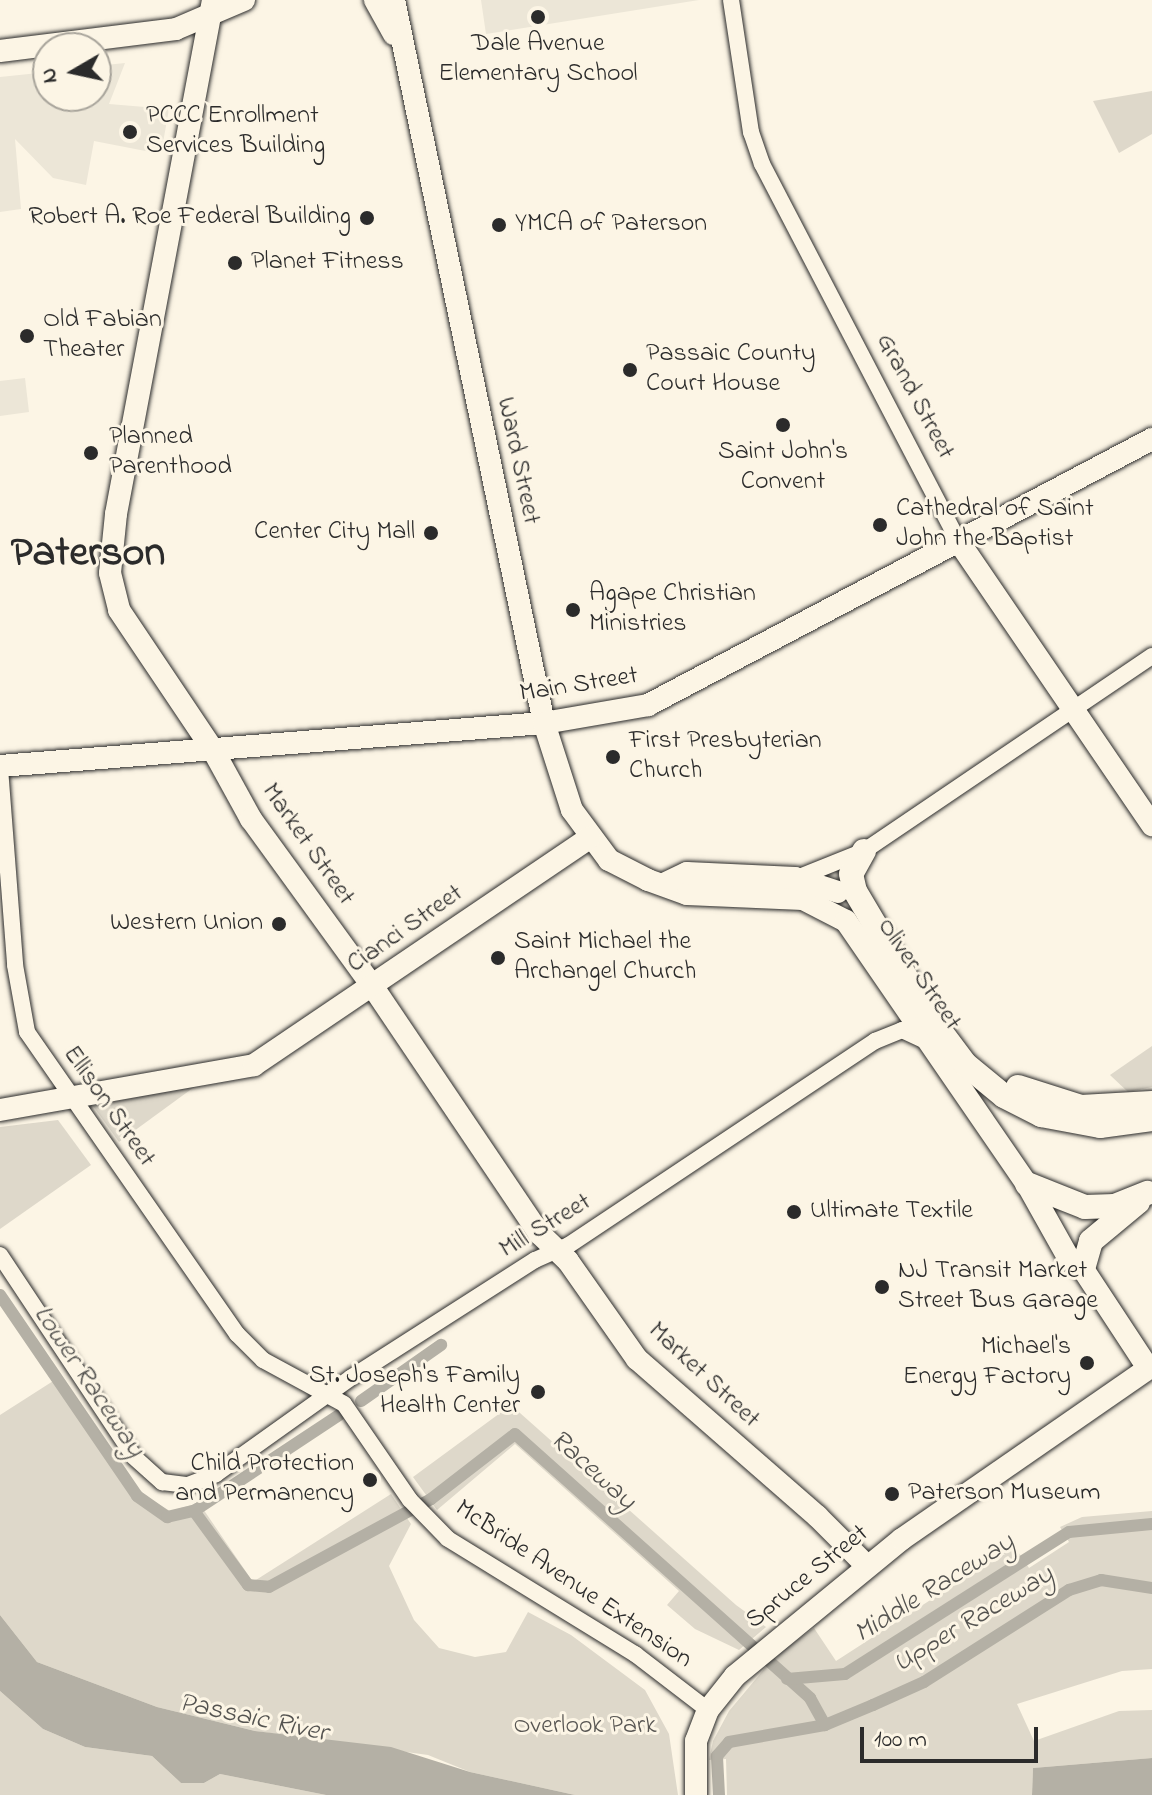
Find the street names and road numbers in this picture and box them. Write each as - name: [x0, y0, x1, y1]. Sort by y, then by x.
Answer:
- street label: Grand Street: [868, 329, 960, 465]
- street label: Ward Street: [488, 395, 546, 527]
- street label: Main Street: [518, 661, 640, 711]
- street label: Market Street: [254, 778, 360, 912]
- street label: Cianci Street: [342, 879, 470, 981]
- street label: Oliver Street: [869, 913, 967, 1037]
- street label: Ellison Street: [55, 1040, 161, 1174]
- street label: Mill Street: [495, 1188, 597, 1266]
- street label: Market Street: [641, 1316, 765, 1436]
- street label: McBride Avenue Extension: [448, 1494, 698, 1676]
- street label: Spruce Street: [740, 1519, 876, 1637]

